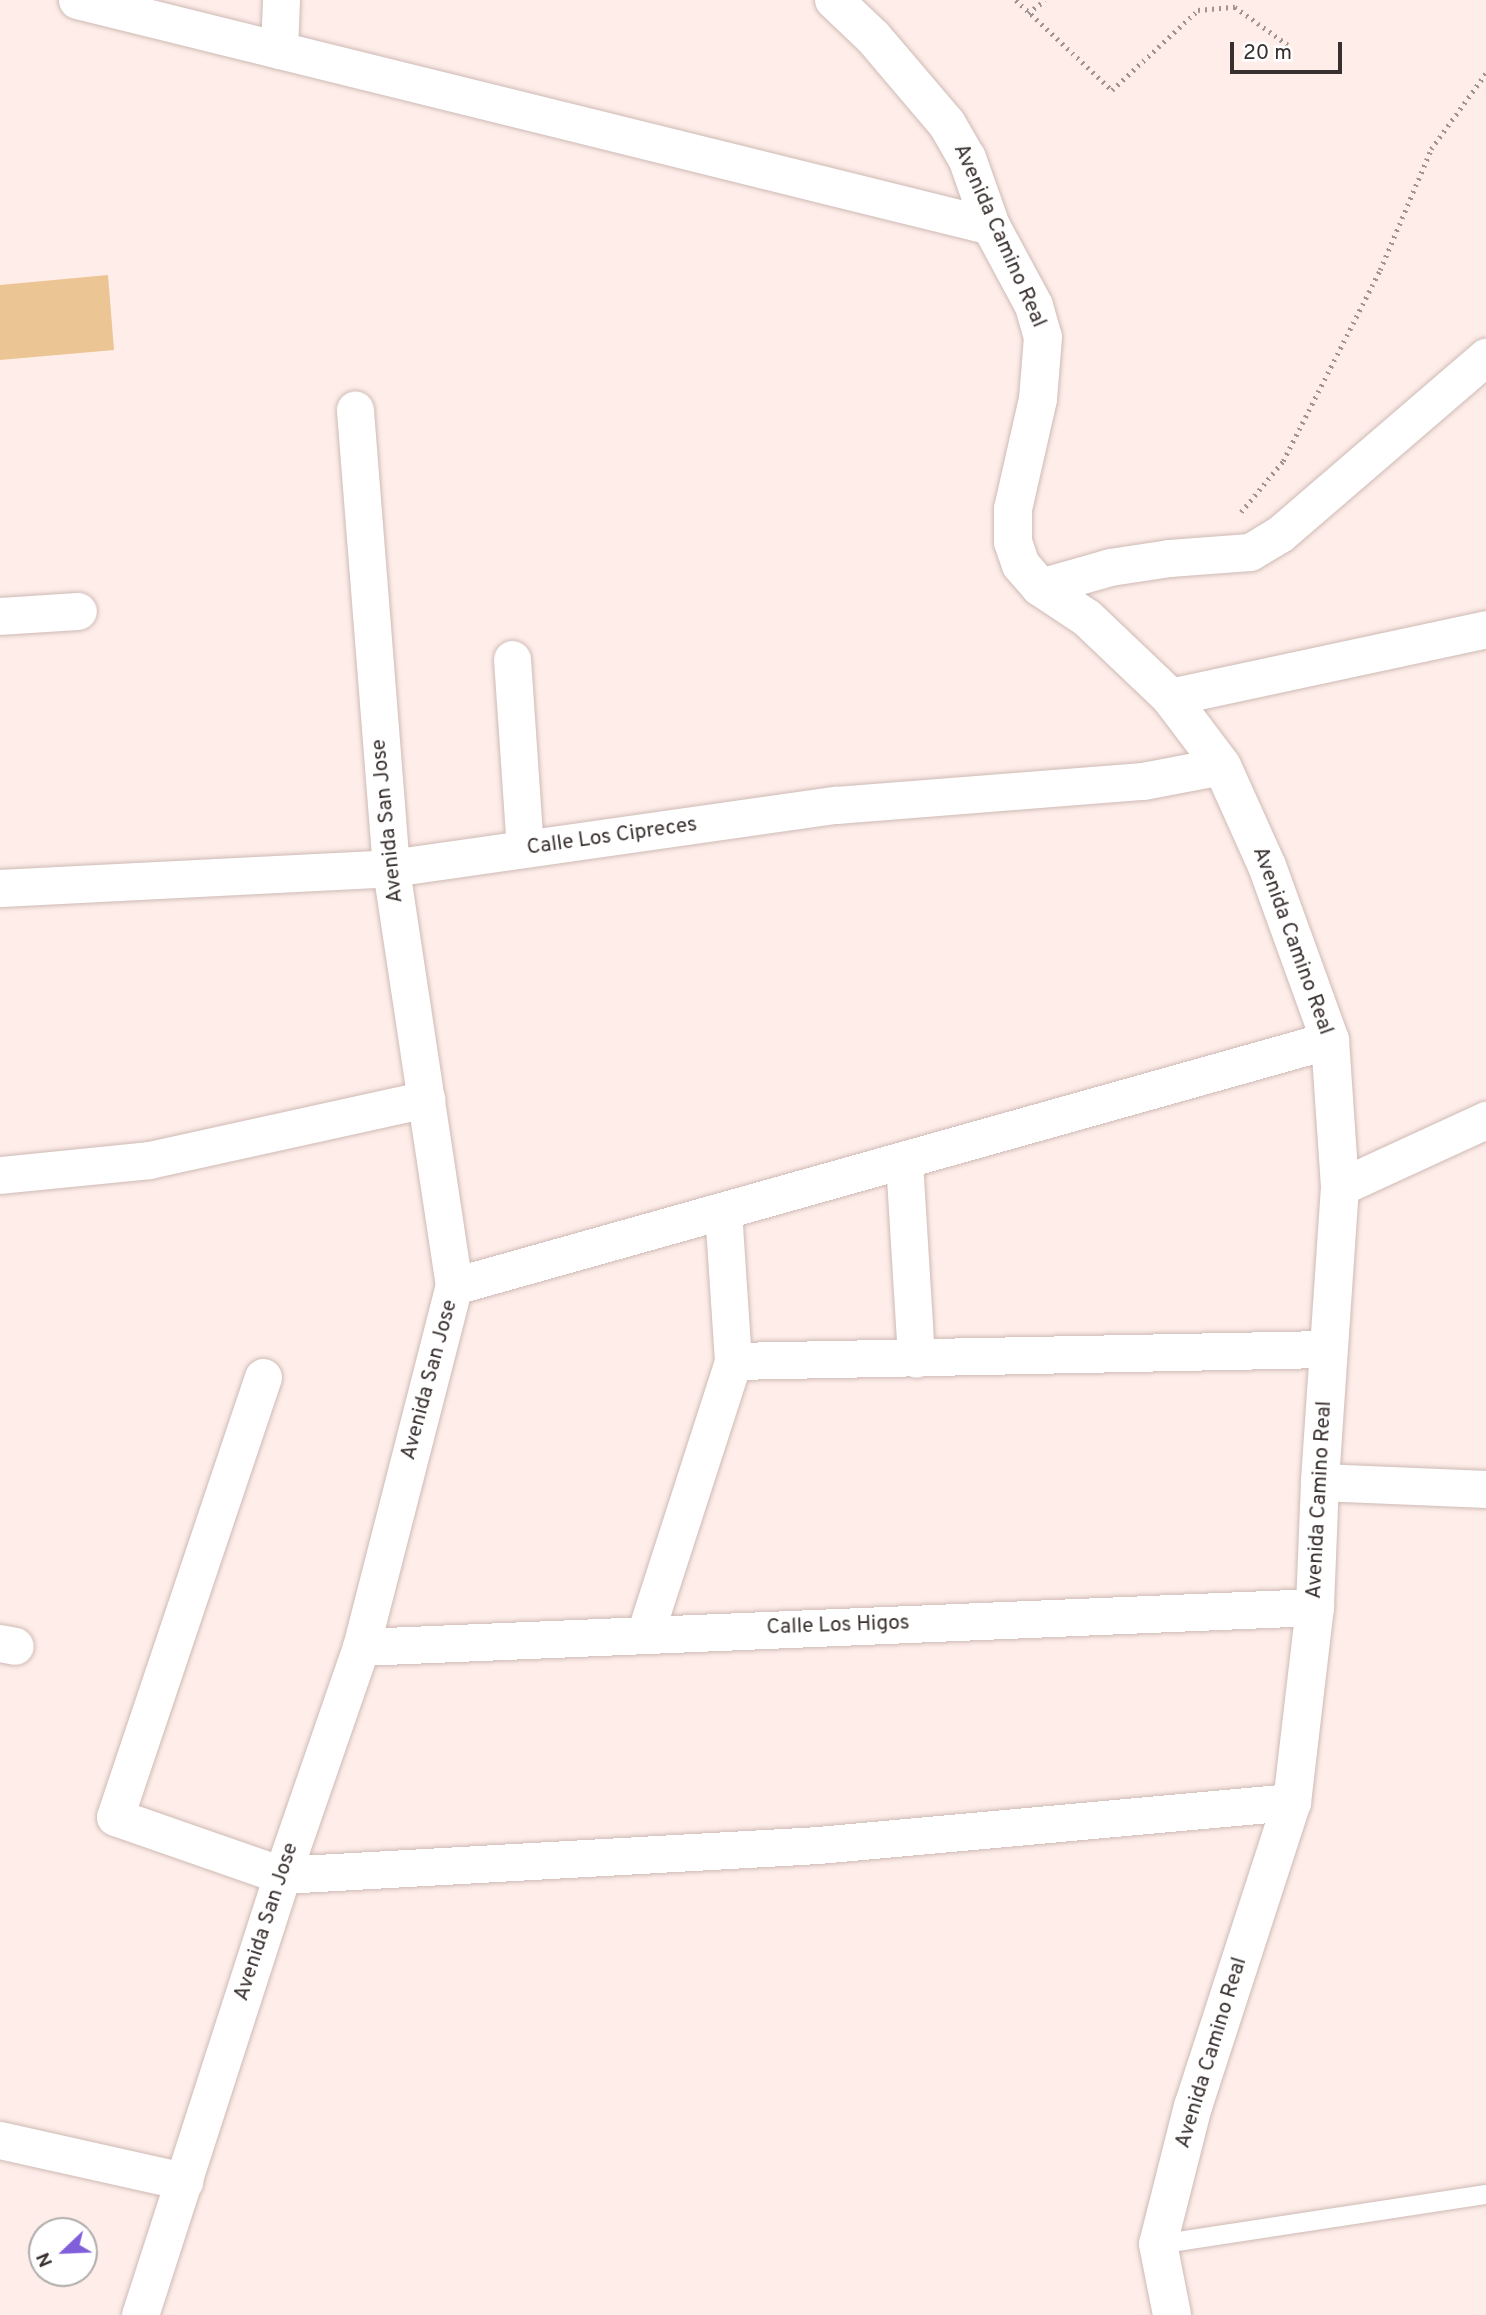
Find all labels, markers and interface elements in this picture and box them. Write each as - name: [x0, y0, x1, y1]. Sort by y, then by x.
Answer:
- scale bar: [1234, 28, 1346, 72]
- text: 20 m: [1243, 40, 1292, 67]
- street label: Avenida Camino Real: [947, 140, 1051, 332]
- street label: Avenida San Jose: [367, 738, 409, 904]
- street label: Calle Los Cipreces: [525, 813, 699, 861]
- street label: Avenida Camino Real: [1246, 844, 1338, 1038]
- street label: Avenida San Jose: [396, 1297, 464, 1463]
- street label: Avenida Camino Real: [1302, 1400, 1338, 1600]
- street label: Calle Los Higos: [766, 1611, 910, 1641]
- street label: Avenida San Jose: [230, 1840, 304, 2004]
- street label: Avenida Camino Real: [1171, 1954, 1253, 2152]
- north arrow: [28, 2217, 98, 2287]
- text: N: [32, 2248, 59, 2270]

